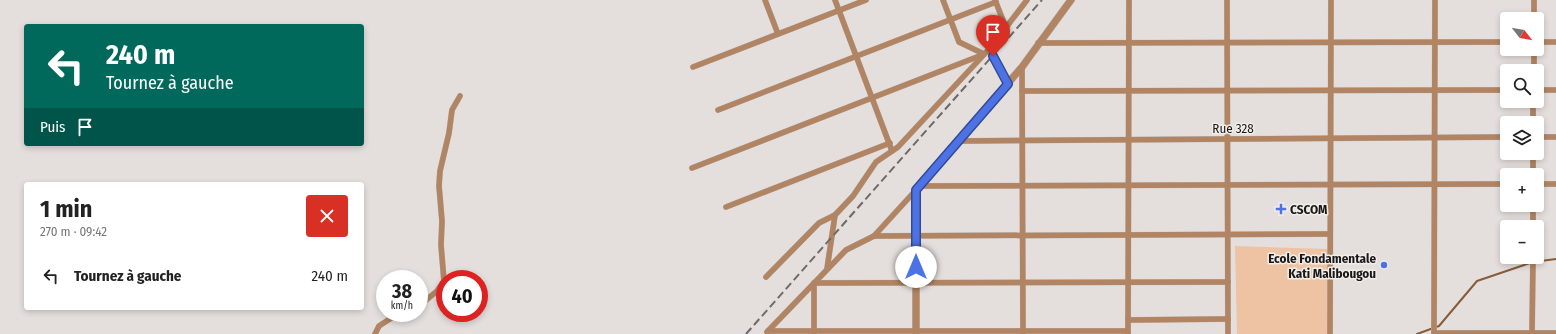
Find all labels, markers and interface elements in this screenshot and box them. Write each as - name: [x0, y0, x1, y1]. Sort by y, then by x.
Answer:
- north arrow: [1500, 12, 1544, 56]
- map controls: [1500, 12, 1544, 264]
- pin: [976, 15, 1010, 56]
- icon: arrive: [982, 21, 1004, 43]
- text: 240 m: [106, 38, 175, 71]
- icon: left: [40, 40, 92, 92]
- button: search: [1500, 64, 1544, 108]
- text: Tournez à gauche: [106, 72, 234, 94]
- icon: arrive: [74, 116, 96, 138]
- button: layers: [1500, 116, 1544, 160]
- text: Puis: [40, 118, 66, 136]
- street label: Rue 328: [1212, 121, 1254, 136]
- button: +: [1500, 168, 1544, 212]
- text: 1 min: [40, 195, 92, 223]
- button: close: [306, 195, 348, 237]
- place label: CSCOM: [1290, 202, 1327, 217]
- marker: CSCOM: [1275, 203, 1287, 215]
- button: −: [1500, 220, 1544, 264]
- text: 270 m · 09:42: [40, 224, 107, 239]
- position arrow: [895, 246, 937, 288]
- place label: Ecole Fondamentale Kati Malibougou: [1268, 251, 1376, 281]
- marker: Ecole Fondamentale Kati Malibougou: [1379, 260, 1389, 270]
- icon: left: [40, 265, 62, 287]
- text: Tournez à gauche: [74, 267, 181, 285]
- text: 240 m: [312, 267, 348, 285]
- speed limit sign: 40: [436, 270, 488, 322]
- text: 38: [392, 279, 412, 303]
- text: km/h: [391, 300, 413, 312]

